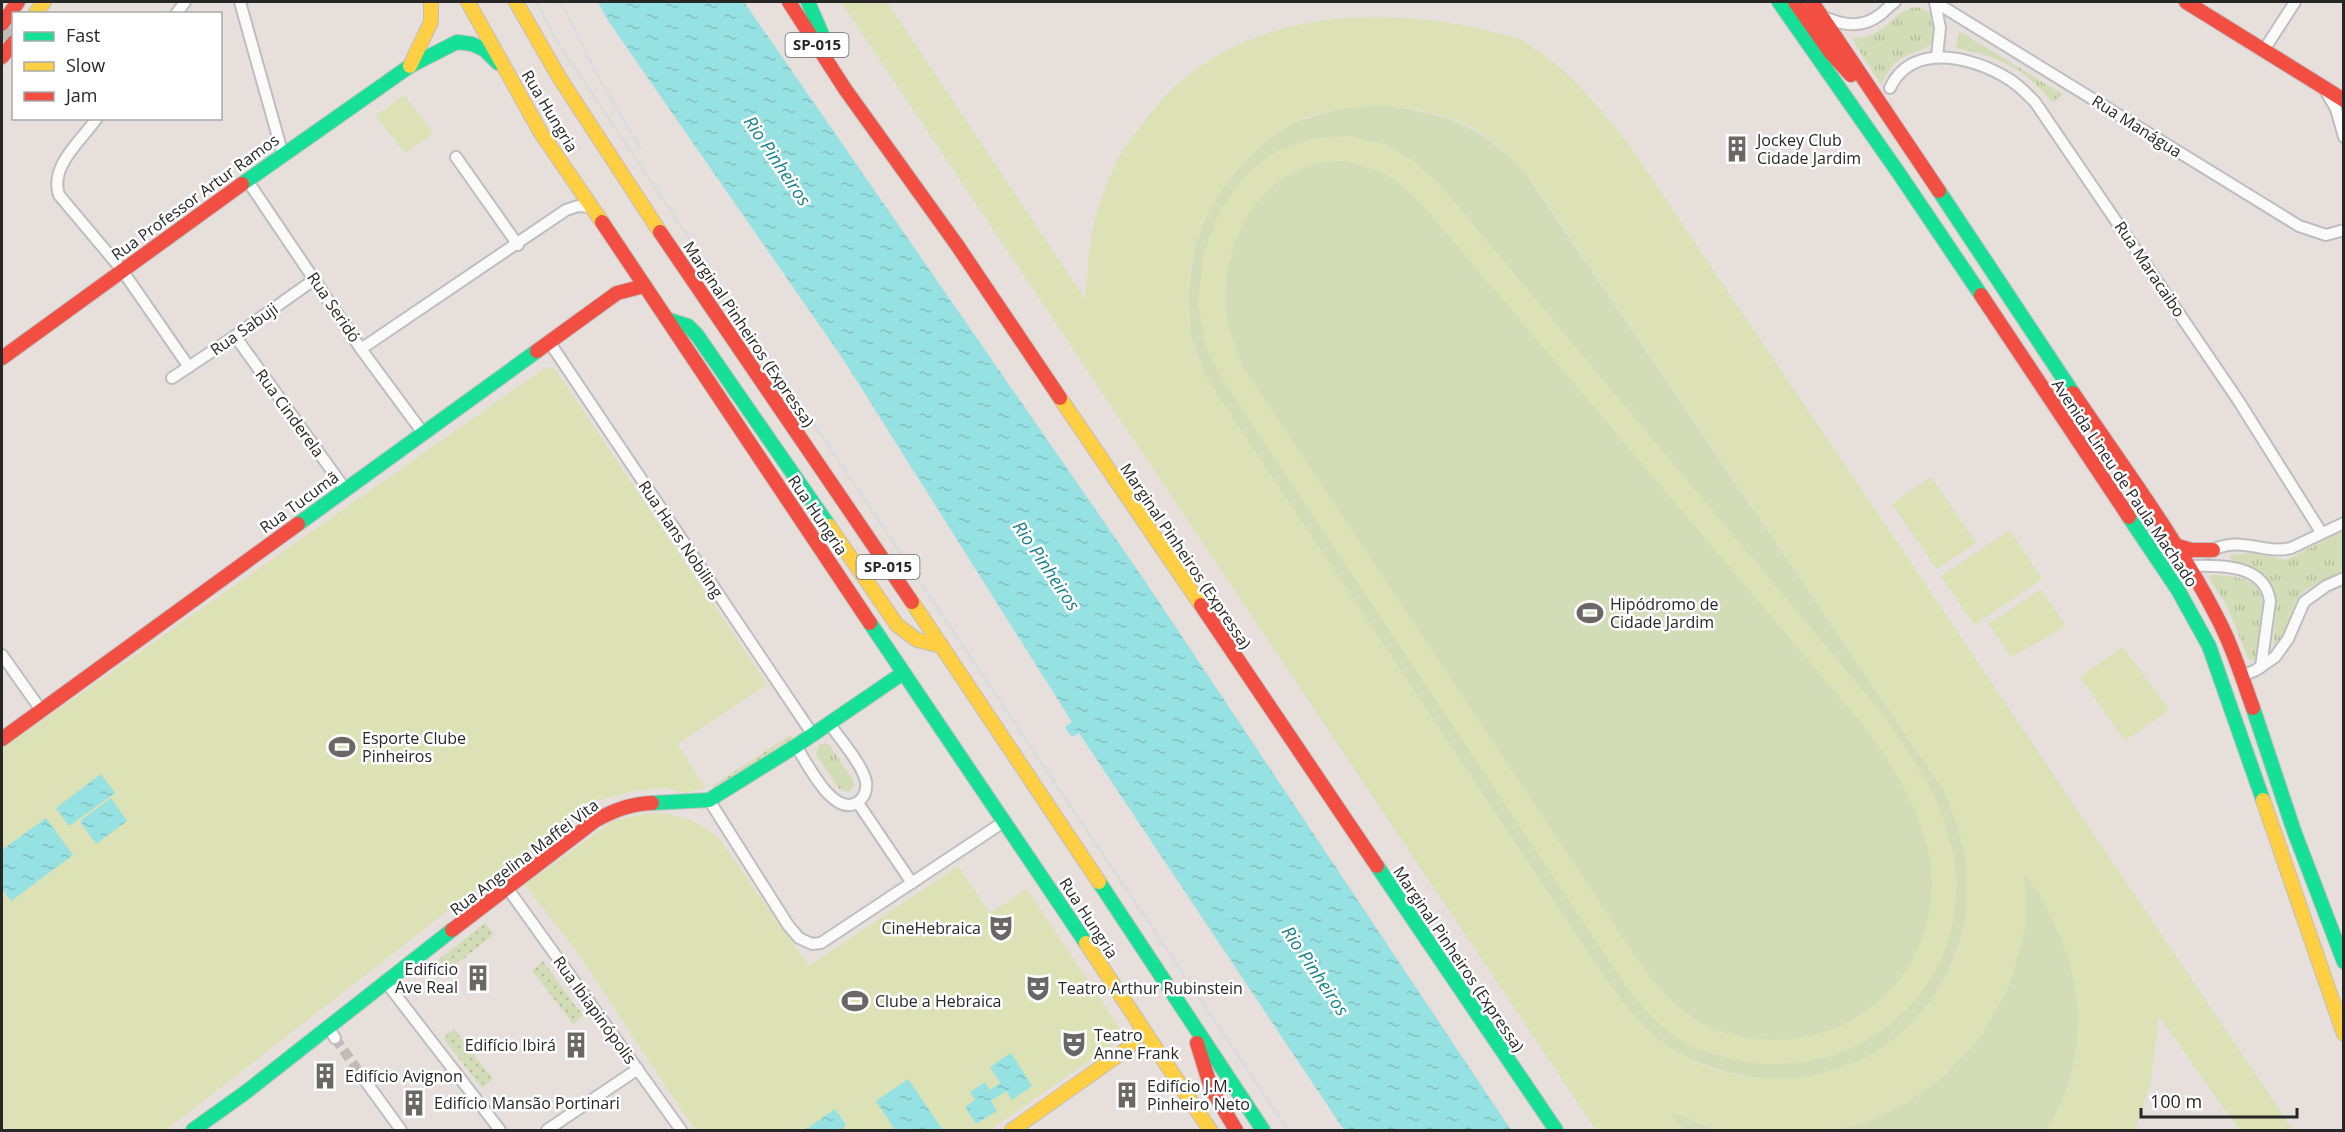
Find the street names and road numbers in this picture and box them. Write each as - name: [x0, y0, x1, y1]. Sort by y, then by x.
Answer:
- road number: SP-015: [786, 33, 848, 57]
- street label: Rua Hungria: [517, 66, 583, 156]
- street label: Rua Manágua: [2088, 90, 2186, 162]
- street label: Rua Professor Artur Ramos: [107, 129, 283, 265]
- street label: Rua Maracaibo: [2110, 217, 2190, 321]
- street label: Marginal Pinheiros (Expressa): [678, 237, 820, 432]
- street label: Rua Seridó: [302, 267, 366, 347]
- street label: Rua Sabuji: [206, 298, 282, 360]
- street label: Rua Cinderela: [251, 365, 329, 461]
- street label: Avenida Lineu de Paula Machado: [2047, 375, 2203, 591]
- street label: Marginal Pinheiros (Expressa): [1115, 459, 1257, 654]
- street label: Rua Tucumã: [255, 466, 343, 538]
- street label: Rua Hungria: [783, 471, 853, 559]
- street label: Rua Hans Nobiling: [634, 476, 729, 602]
- road number: SP-015: [856, 555, 920, 579]
- street label: Rua Angelina Maffei Vita: [445, 794, 603, 920]
- street label: Marginal Pinheiros (Expressa): [1388, 862, 1530, 1057]
- street label: Rua Hungria: [1055, 873, 1123, 963]
- street label: Rua Ibiapinópolis: [548, 952, 642, 1068]

